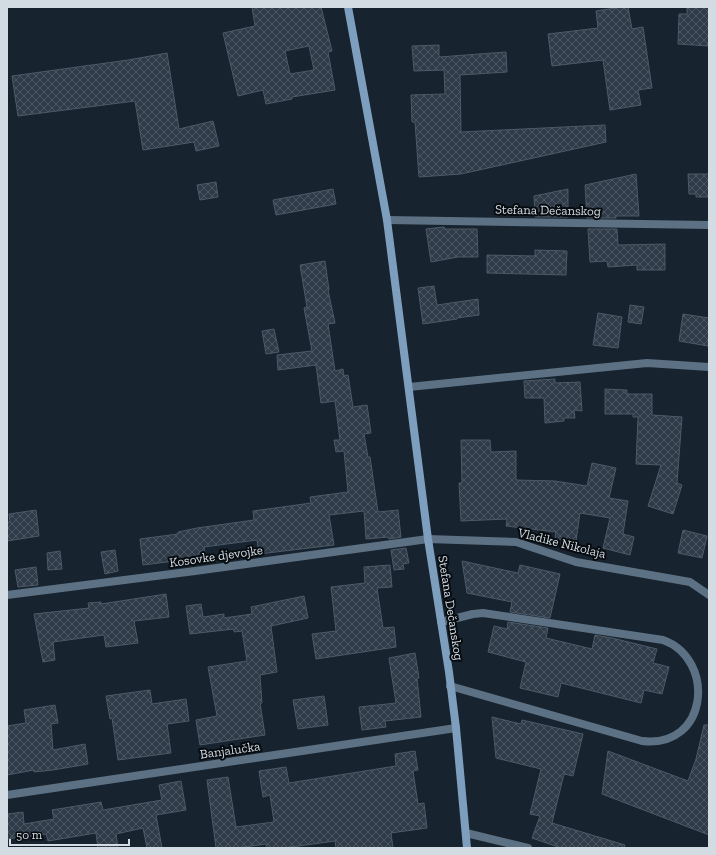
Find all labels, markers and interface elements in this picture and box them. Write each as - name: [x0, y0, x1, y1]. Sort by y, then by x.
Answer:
- street label: Stefana Dečanskog: [495, 202, 601, 218]
- street label: Vladike Nikolaja: [515, 525, 608, 562]
- street label: Kosovke djevojke: [168, 542, 264, 571]
- street label: Stefana Dečanskog: [435, 554, 467, 662]
- street label: Banjalučka: [199, 738, 262, 763]
- scale bar: [10, 821, 129, 847]
- text: 50 m: [16, 828, 43, 842]

